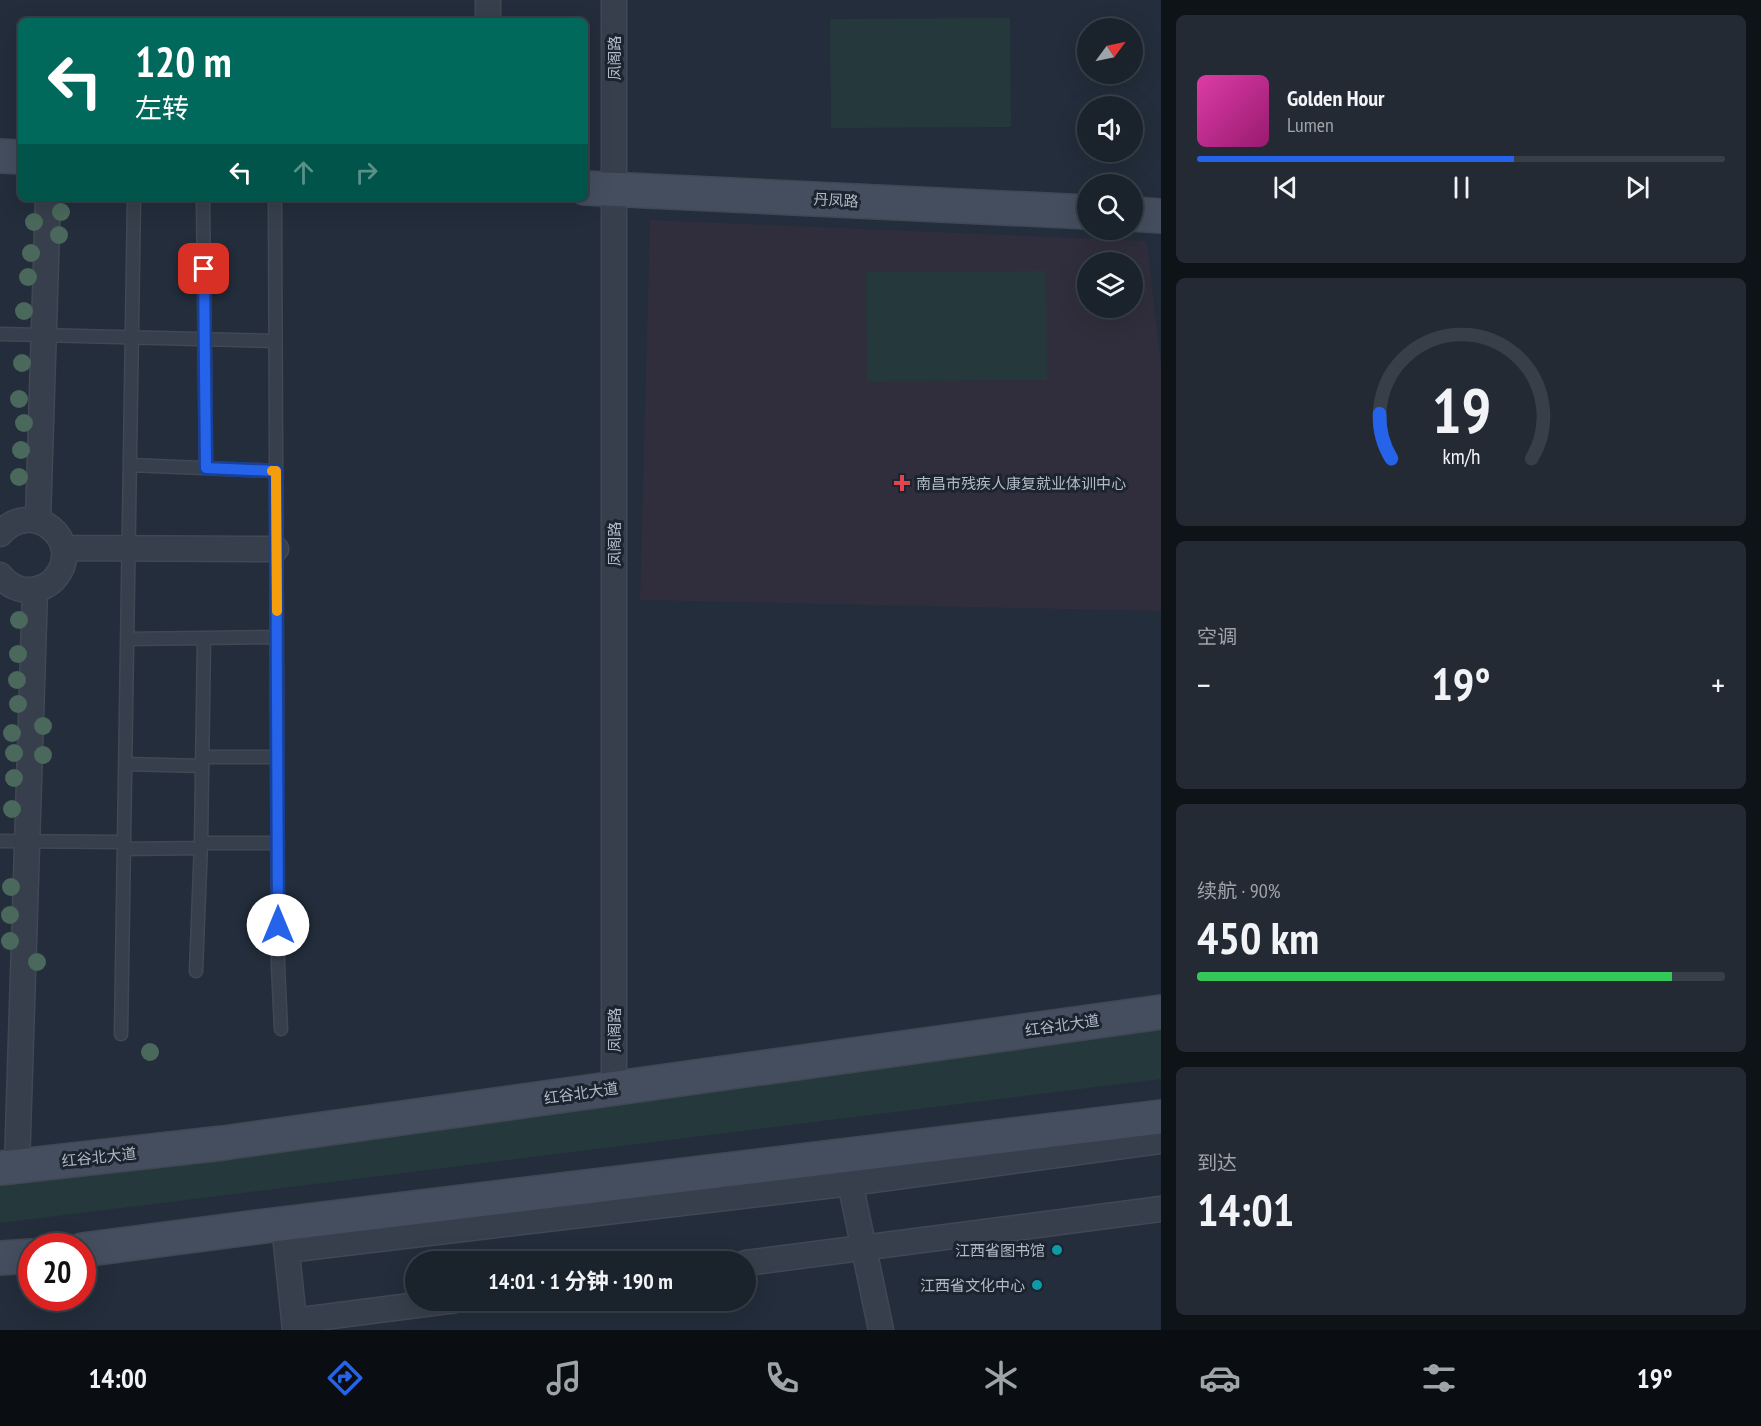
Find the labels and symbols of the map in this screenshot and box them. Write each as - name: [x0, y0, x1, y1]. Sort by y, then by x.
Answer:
- north arrow: [1077, 18, 1143, 84]
- street label: 凤阁路: [605, 35, 624, 81]
- street label: 丹凤路: [813, 189, 859, 211]
- pin: [178, 243, 229, 294]
- marker: 南昌市残疾人康复就业体训中心: [893, 474, 911, 492]
- place label: 南昌市残疾人康复就业体训中心: [916, 474, 1126, 493]
- street label: 凤阁路: [605, 521, 624, 567]
- position arrow: [246, 893, 310, 957]
- street label: 凤阁路: [605, 1007, 624, 1053]
- street label: 红谷北大道: [1024, 1010, 1100, 1040]
- street label: 红谷北大道: [543, 1078, 619, 1108]
- street label: 红谷北大道: [61, 1144, 137, 1170]
- speed limit sign: 20: [18, 1233, 96, 1311]
- place label: 江西省图书馆: [955, 1241, 1045, 1260]
- marker: 江西省图书馆: [1050, 1243, 1064, 1257]
- place label: 江西省文化中心: [920, 1276, 1025, 1295]
- marker: 江西省文化中心: [1030, 1278, 1044, 1292]

